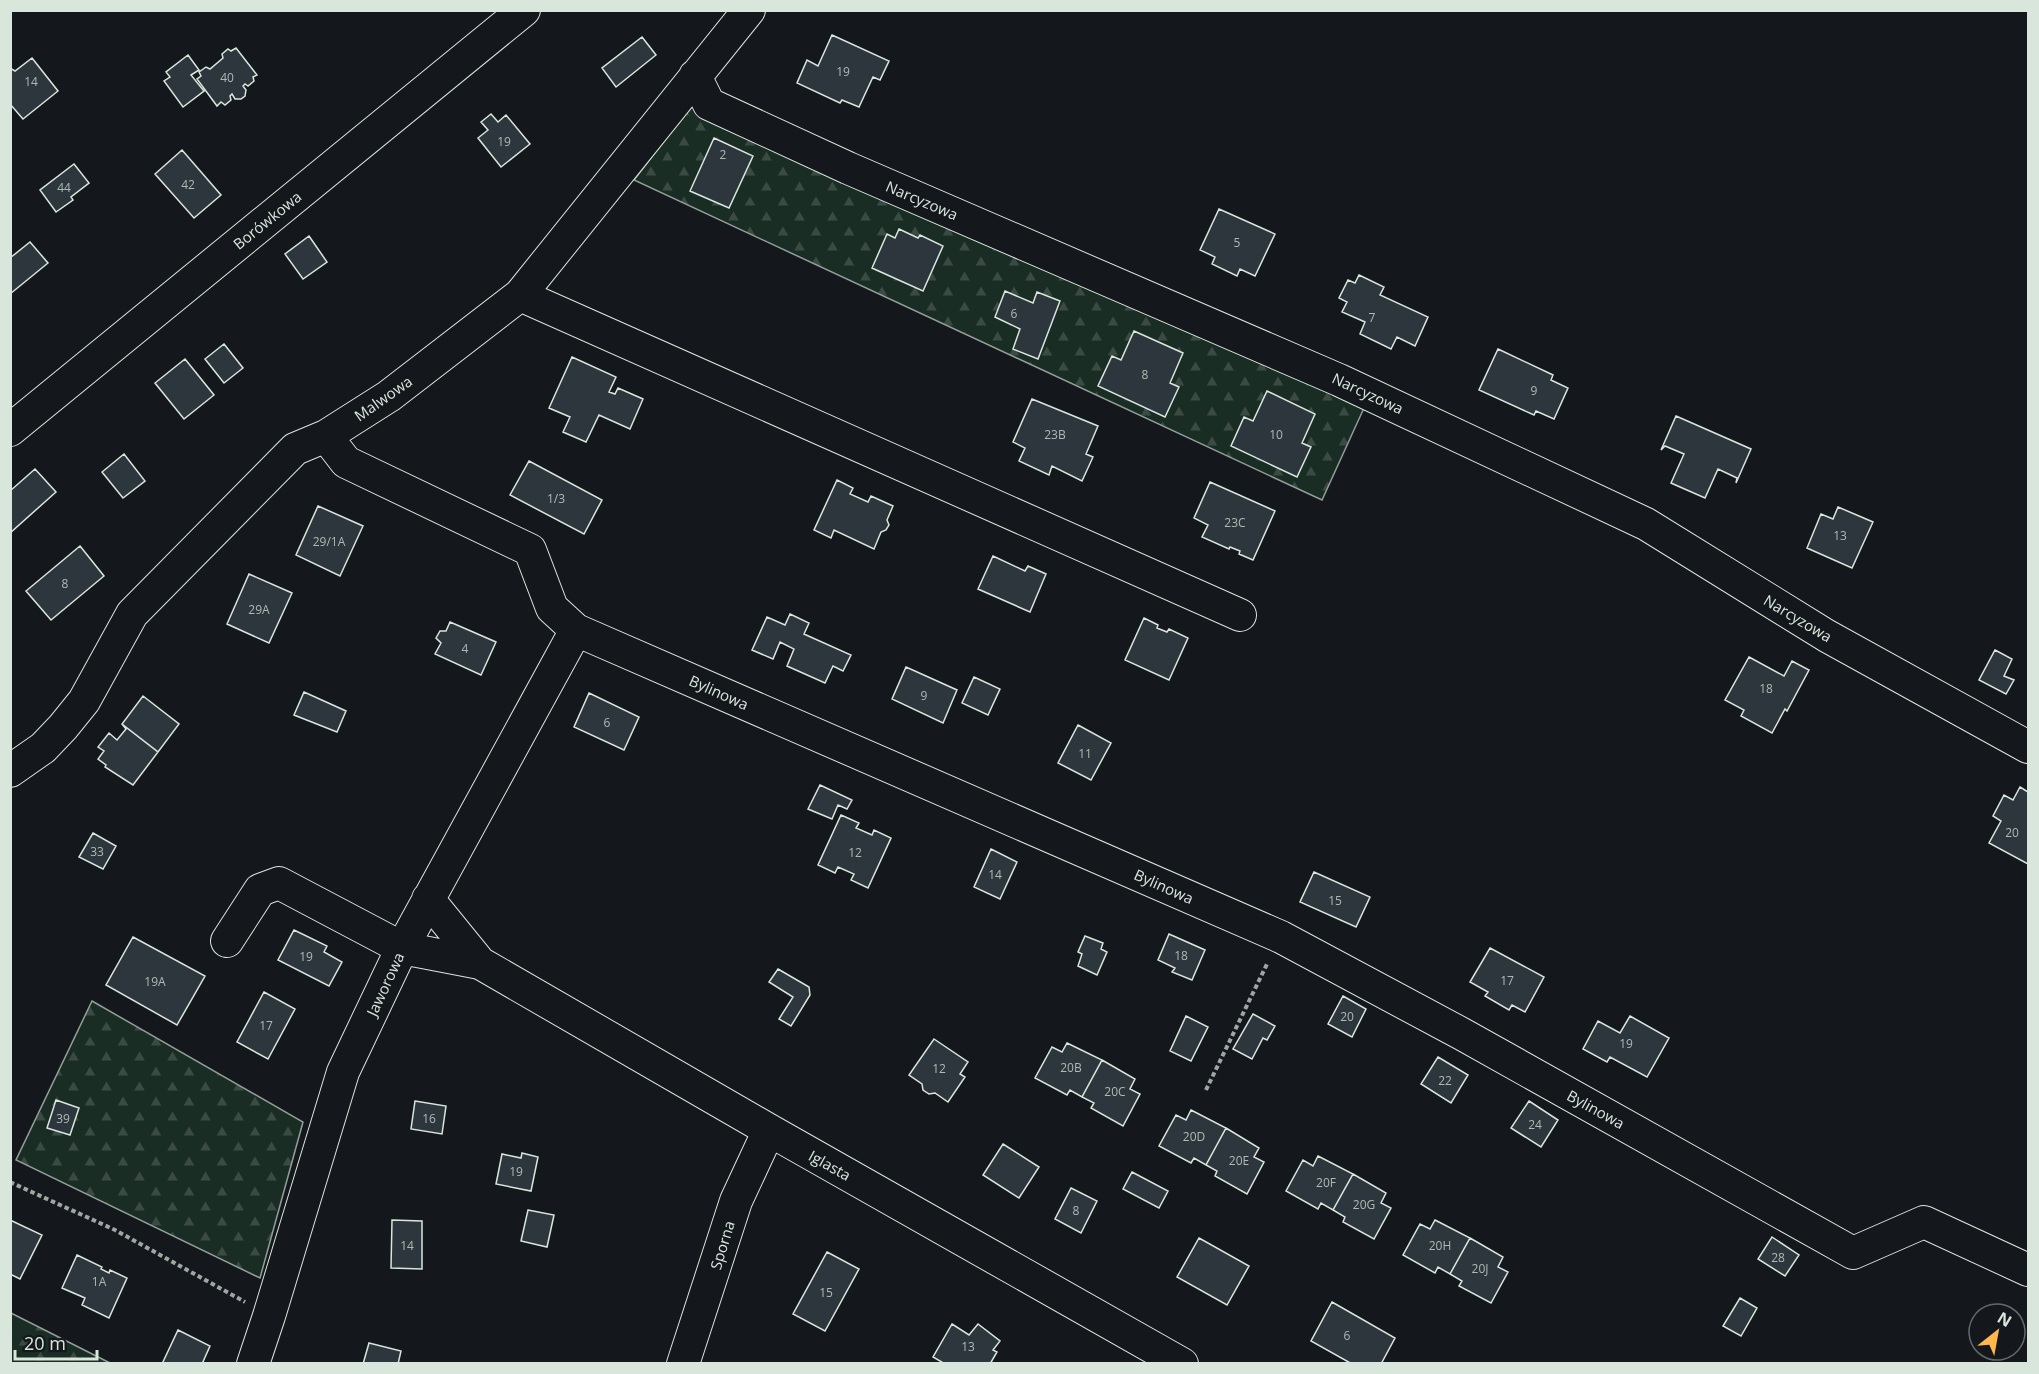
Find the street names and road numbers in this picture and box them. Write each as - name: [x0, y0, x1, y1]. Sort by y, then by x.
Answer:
- street label: Narcyzowa: [883, 176, 961, 224]
- street label: Borówkowa: [229, 186, 305, 254]
- street label: Narcyzowa: [1329, 368, 1407, 418]
- street label: Malwowa: [350, 371, 416, 425]
- street label: Narcyzowa: [1760, 590, 1836, 646]
- street label: Bylinowa: [686, 670, 752, 714]
- street label: Bylinowa: [1131, 864, 1197, 908]
- street label: Jaworowa: [361, 949, 408, 1021]
- street label: Bylinowa: [1564, 1085, 1628, 1133]
- street label: Iglasta: [805, 1145, 855, 1185]
- street label: Sporna: [705, 1218, 739, 1272]

